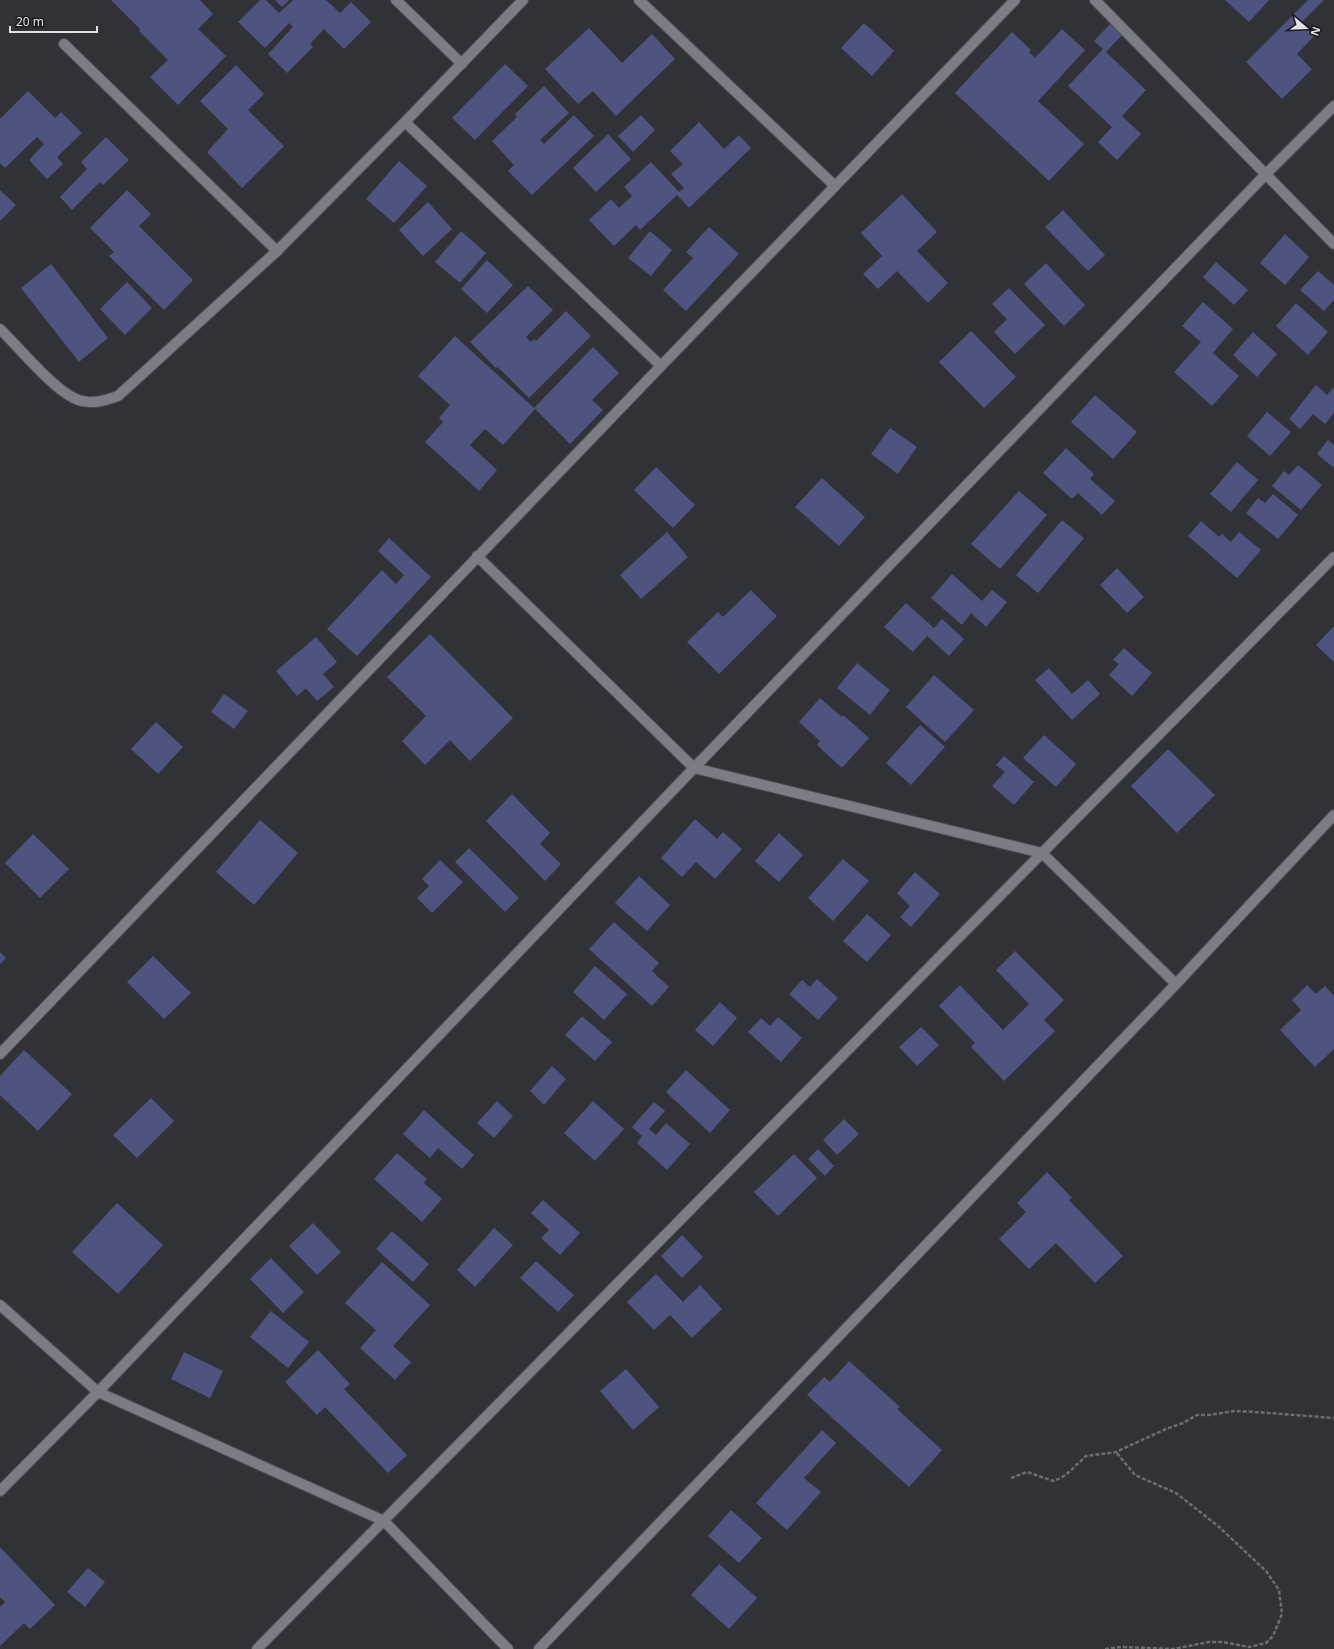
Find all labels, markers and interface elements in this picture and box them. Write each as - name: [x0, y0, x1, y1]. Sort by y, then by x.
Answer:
- scale bar: [10, 8, 97, 34]
- north arrow: [1286, 8, 1326, 48]
- text: 20 m: [16, 13, 44, 30]
- text: N: [1307, 25, 1324, 38]

